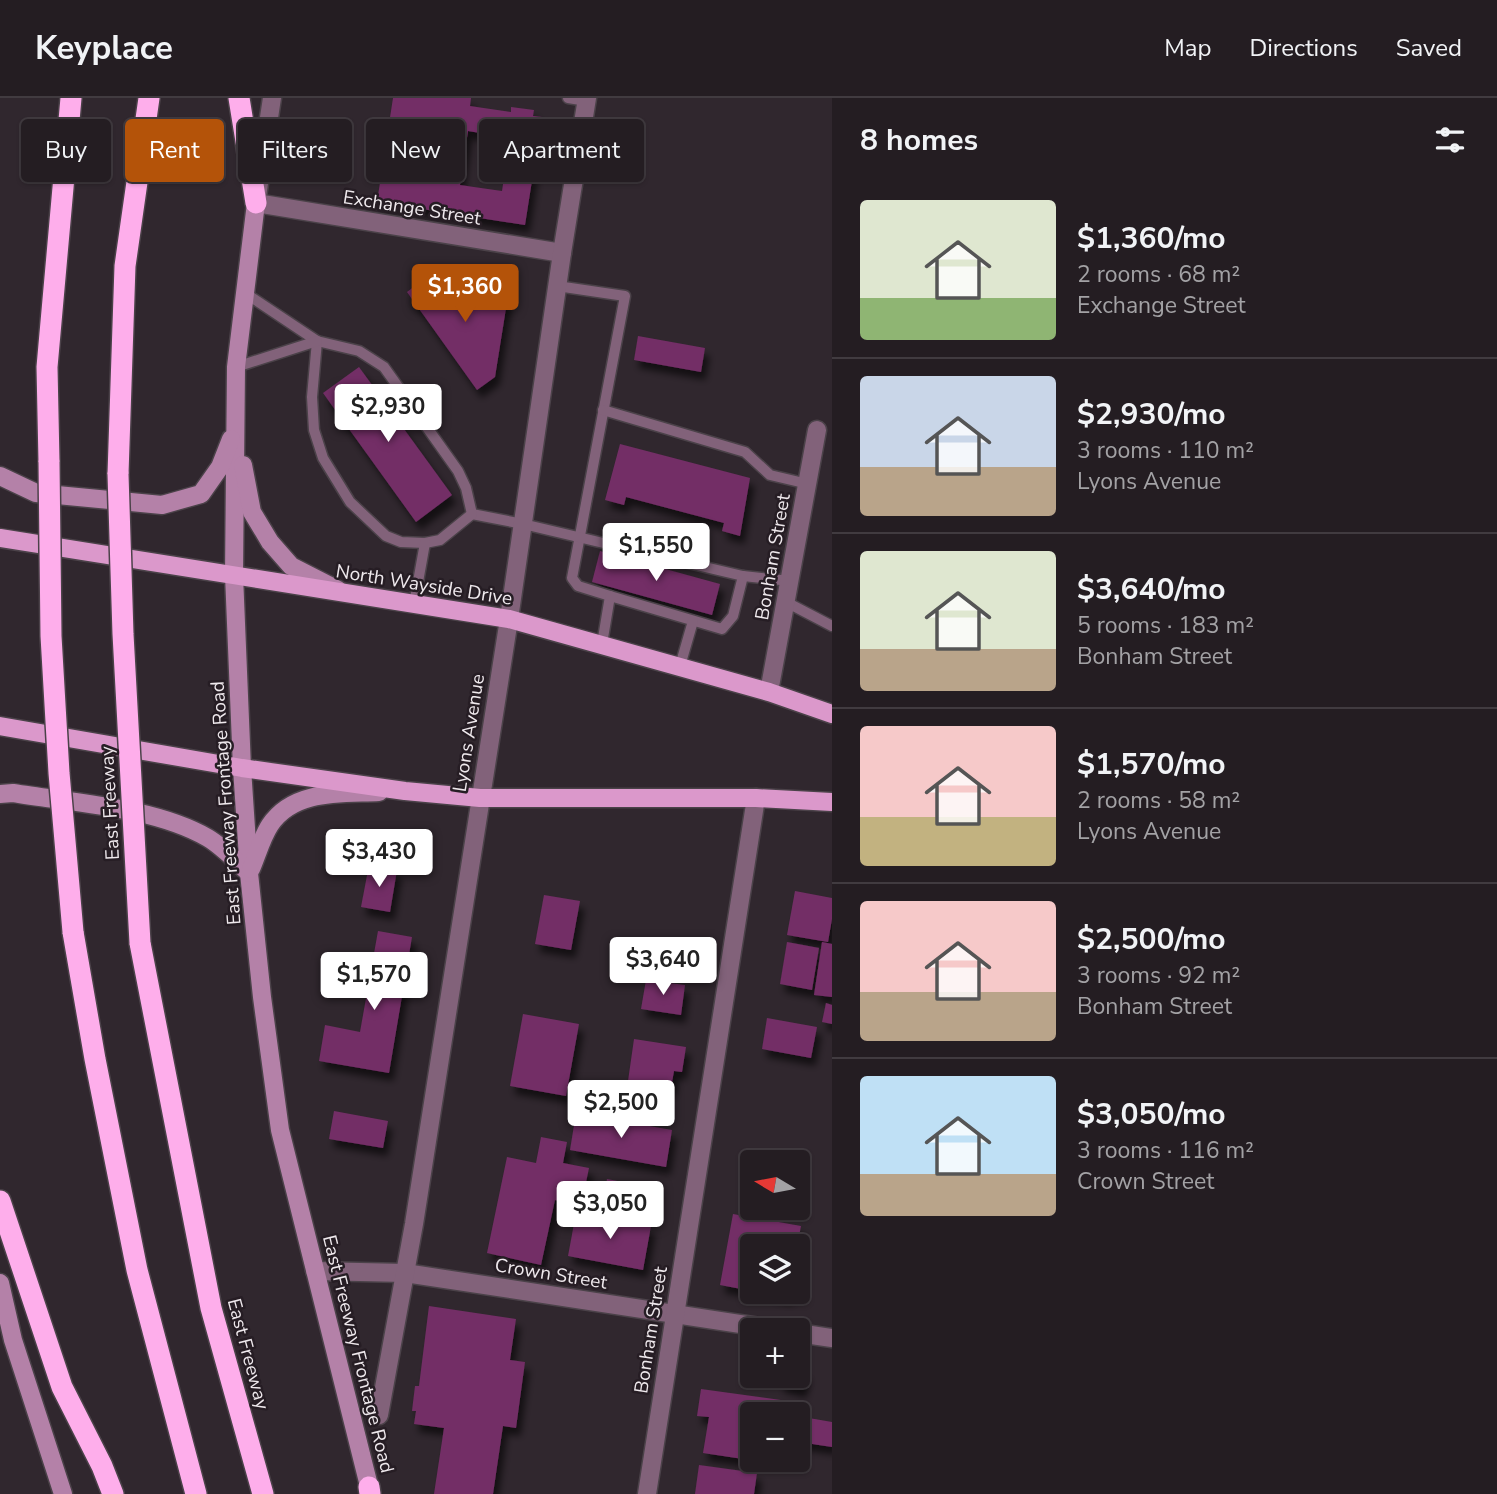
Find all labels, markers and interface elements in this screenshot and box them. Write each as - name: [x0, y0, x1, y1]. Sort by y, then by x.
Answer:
- text: Keyplace: [35, 26, 173, 71]
- text: Map: [1164, 32, 1211, 64]
- text: Directions: [1249, 32, 1358, 64]
- text: Saved: [1396, 32, 1462, 64]
- chip: Buy: [21, 119, 111, 182]
- chip: Rent: [125, 119, 224, 182]
- chip: Filters: [238, 119, 352, 182]
- chip: New: [366, 119, 465, 182]
- chip: Apartment: [479, 119, 644, 182]
- text: 8 homes: [860, 120, 978, 161]
- icon: filters: [1431, 121, 1469, 159]
- street label: Exchange Street: [341, 184, 483, 232]
- text: $1,360/mo: [1077, 218, 1226, 259]
- icon: home: [916, 228, 1000, 312]
- text: 2 rooms · 68 m²: [1077, 259, 1240, 290]
- pin: $1,360: [408, 264, 522, 324]
- text: $1,360: [428, 271, 502, 302]
- text: Exchange Street: [1077, 290, 1246, 321]
- pin: $2,930: [331, 384, 445, 444]
- text: $2,930: [351, 391, 425, 422]
- text: $2,930/mo: [1077, 394, 1226, 435]
- icon: home: [916, 404, 1000, 488]
- text: 3 rooms · 110 m²: [1077, 435, 1254, 466]
- text: Lyons Avenue: [1077, 466, 1221, 497]
- street label: Bonham Street: [749, 491, 797, 622]
- pin: $1,550: [599, 524, 713, 583]
- text: $1,550: [619, 530, 693, 561]
- street label: North Wayside Drive: [334, 558, 514, 612]
- text: $3,640/mo: [1077, 569, 1226, 610]
- icon: home: [916, 579, 1000, 663]
- text: 5 rooms · 183 m²: [1077, 610, 1254, 641]
- text: Bonham Street: [1077, 641, 1232, 672]
- street label: Lyons Avenue: [447, 672, 491, 794]
- street label: East Freeway Frontage Road: [205, 680, 247, 926]
- text: $1,570/mo: [1077, 744, 1226, 785]
- street label: East Freeway: [94, 745, 126, 861]
- icon: home: [916, 754, 1000, 838]
- text: 2 rooms · 58 m²: [1077, 785, 1240, 816]
- text: Lyons Avenue: [1077, 816, 1221, 847]
- pin: $3,430: [322, 830, 436, 889]
- text: $3,430: [342, 836, 416, 867]
- text: $2,500/mo: [1077, 919, 1226, 960]
- icon: home: [916, 929, 1000, 1013]
- pin: $3,640: [606, 937, 720, 997]
- text: $3,640: [626, 944, 700, 975]
- pin: $1,570: [317, 953, 431, 1012]
- text: $1,570: [337, 959, 411, 990]
- text: 3 rooms · 92 m²: [1077, 960, 1240, 991]
- text: Bonham Street: [1077, 991, 1232, 1022]
- pin: $2,500: [564, 1080, 678, 1140]
- text: $2,500: [584, 1087, 658, 1118]
- text: $3,050/mo: [1077, 1094, 1226, 1135]
- icon: home: [916, 1104, 1000, 1188]
- text: 3 rooms · 116 m²: [1077, 1135, 1254, 1166]
- north arrow: [740, 1150, 810, 1220]
- map controls: [740, 1150, 810, 1472]
- text: Crown Street: [1077, 1166, 1214, 1197]
- pin: $3,050: [553, 1182, 667, 1241]
- text: $3,050: [573, 1188, 647, 1219]
- street label: East Freeway Frontage Road: [316, 1232, 400, 1476]
- button: layers: [740, 1234, 810, 1304]
- street label: Crown Street: [493, 1252, 609, 1296]
- street label: Bonham Street: [628, 1264, 674, 1395]
- street label: East Freeway: [221, 1296, 275, 1413]
- button: +: [740, 1318, 810, 1388]
- button: −: [740, 1402, 810, 1472]

